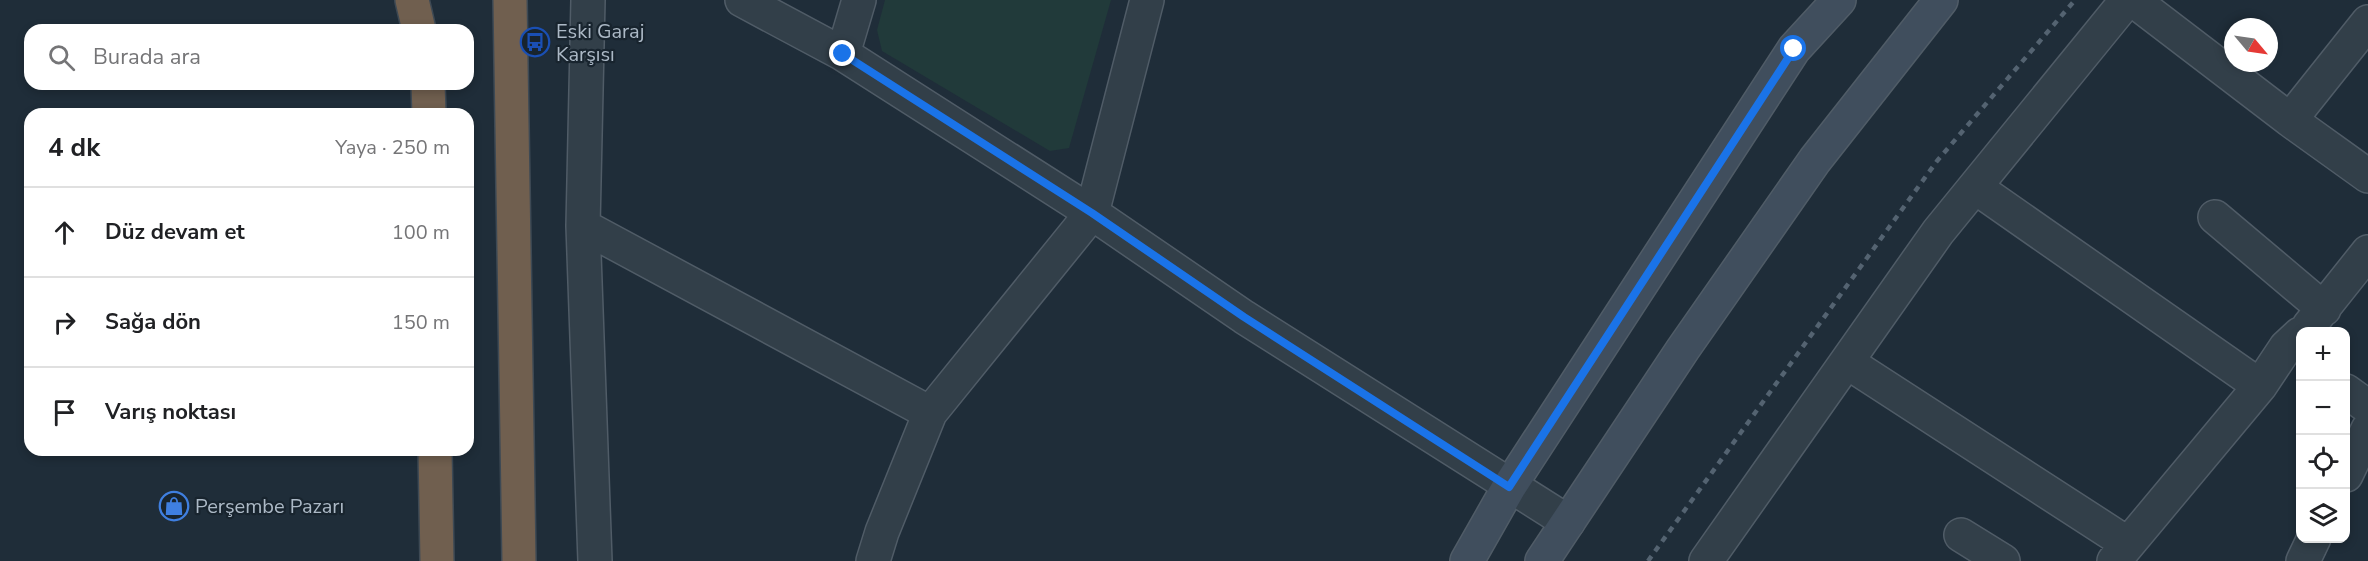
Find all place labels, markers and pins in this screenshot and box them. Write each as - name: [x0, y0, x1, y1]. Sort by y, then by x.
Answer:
- place label: Eski Garaj Karşısı: [556, 18, 644, 68]
- bus stop icon: Eski Garaj Karşısı: [519, 26, 551, 58]
- shop icon: Perşembe Pazarı: [158, 490, 190, 522]
- place label: Perşembe Pazarı: [195, 493, 344, 520]

